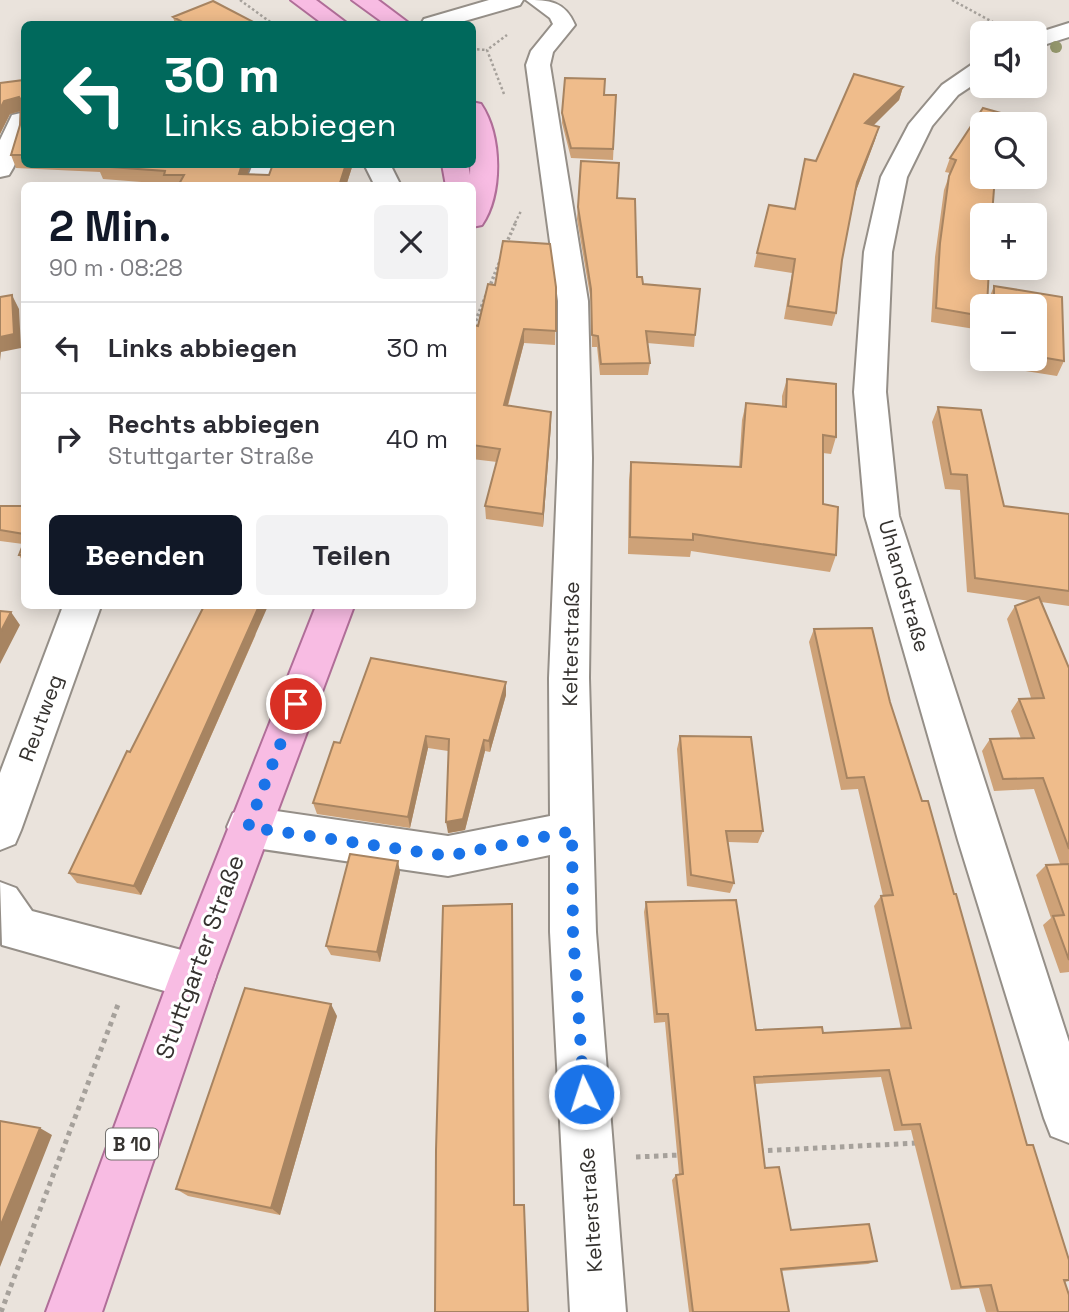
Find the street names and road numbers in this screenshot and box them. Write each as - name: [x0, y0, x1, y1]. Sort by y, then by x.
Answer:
- street label: Uhlandstraße: [873, 517, 936, 655]
- street label: Kelterstraße: [556, 581, 585, 707]
- street label: Reutweg: [12, 671, 69, 765]
- street label: Stuttgarter Straße: [148, 851, 251, 1063]
- road number: B 10: [106, 1128, 158, 1160]
- street label: Kelterstraße: [573, 1147, 608, 1273]

